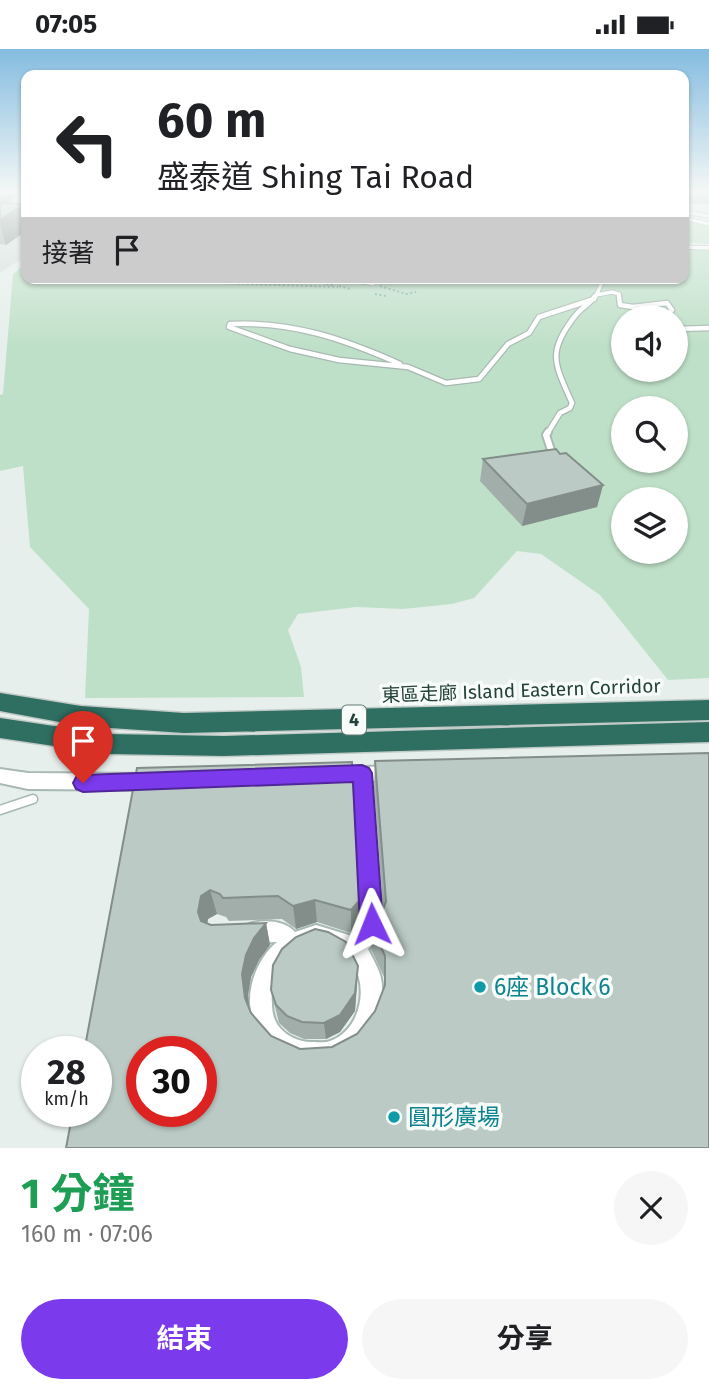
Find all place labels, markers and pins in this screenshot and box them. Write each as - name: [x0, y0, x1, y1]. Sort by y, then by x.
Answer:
- pin: [53, 711, 113, 783]
- place label: 6座 Block 6: [494, 973, 611, 1001]
- marker: 6座 Block 6: [472, 979, 488, 995]
- place label: 圓形廣場: [408, 1103, 500, 1131]
- marker: 圓形廣場: [386, 1109, 402, 1125]

